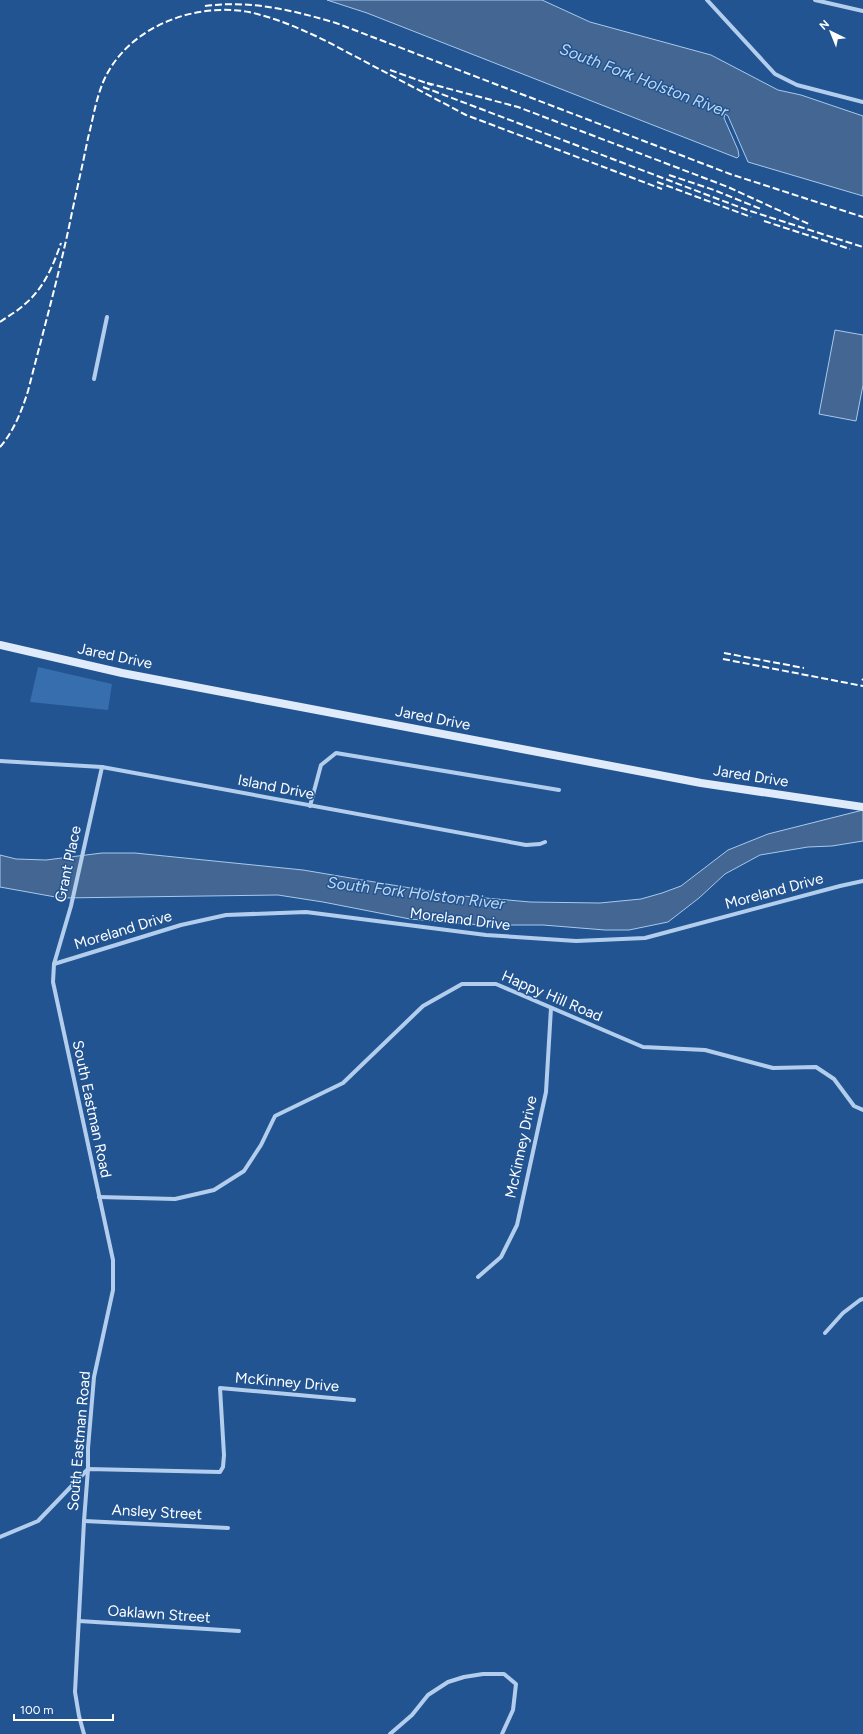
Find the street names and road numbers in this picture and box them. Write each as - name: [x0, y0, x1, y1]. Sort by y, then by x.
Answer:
- street label: Jared Drive: [76, 639, 154, 673]
- street label: Jared Drive: [394, 702, 472, 734]
- street label: Jared Drive: [712, 761, 790, 791]
- street label: Island Drive: [236, 771, 316, 803]
- street label: Grant Place: [51, 824, 85, 904]
- street label: Moreland Drive: [723, 869, 825, 913]
- street label: Moreland Drive: [409, 904, 511, 934]
- street label: Moreland Drive: [72, 907, 174, 953]
- street label: Happy Hill Road: [499, 967, 605, 1025]
- street label: South Eastman Road: [69, 1039, 115, 1179]
- street label: McKinney Drive: [501, 1094, 541, 1200]
- street label: McKinney Drive: [234, 1368, 340, 1396]
- street label: South Eastman Road: [64, 1370, 94, 1512]
- street label: Ansley Street: [111, 1501, 203, 1523]
- street label: Oaklawn Street: [107, 1601, 211, 1627]

